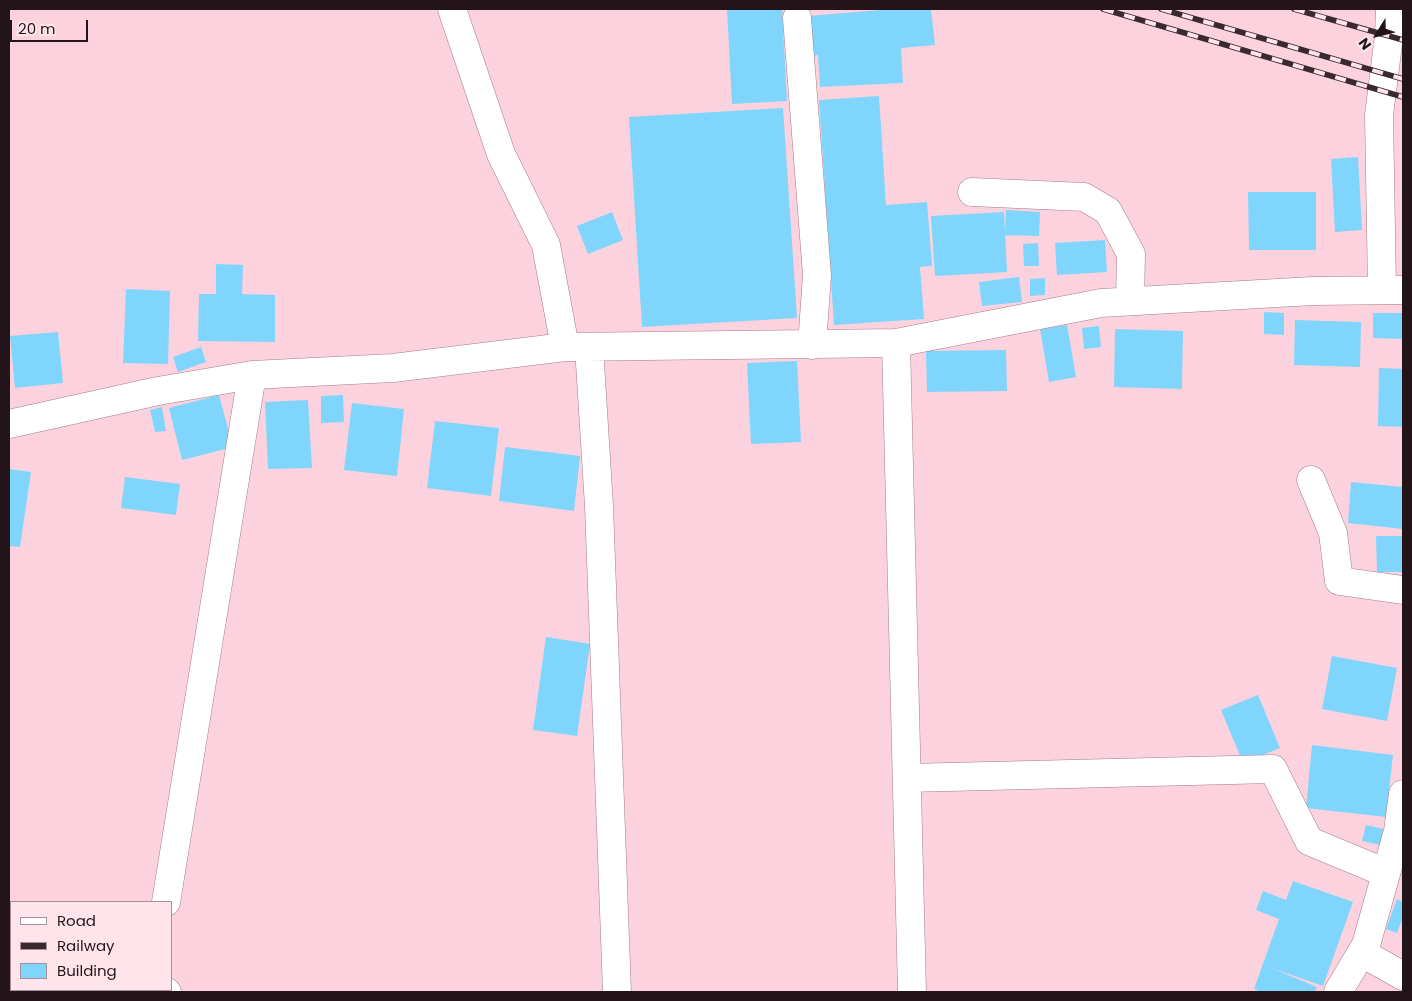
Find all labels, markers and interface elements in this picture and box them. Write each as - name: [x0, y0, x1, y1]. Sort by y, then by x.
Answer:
- scale bar: [12, 10, 90, 42]
- north arrow: [1352, 10, 1402, 60]
- text: 20 m: [18, 18, 56, 39]
- text: N: [1354, 34, 1376, 54]
- legend: [10, 901, 172, 991]
- text: Road: [57, 910, 96, 931]
- text: Railway: [57, 935, 115, 956]
- text: Building: [57, 960, 117, 981]

